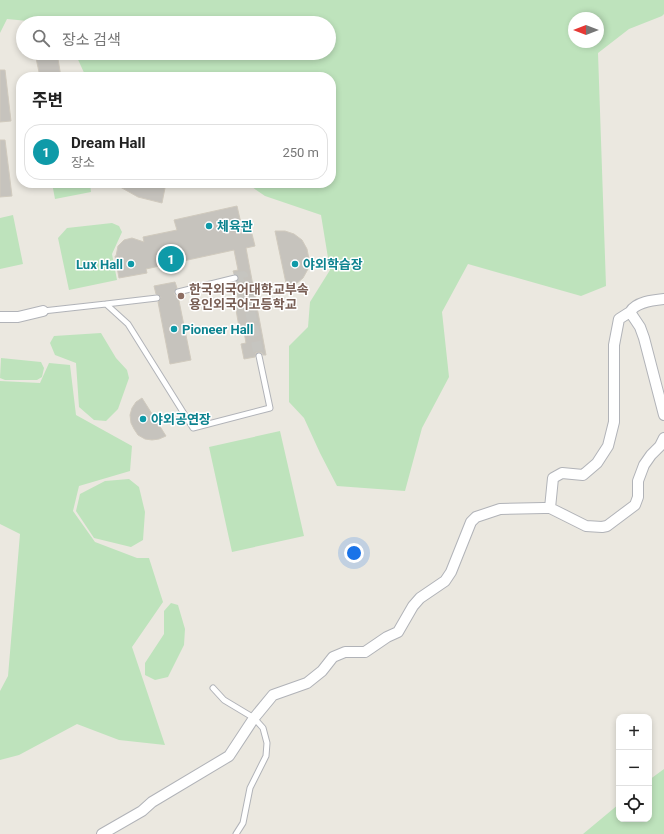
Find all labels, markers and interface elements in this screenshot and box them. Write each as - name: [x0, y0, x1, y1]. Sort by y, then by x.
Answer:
- north arrow: [568, 12, 604, 48]
- search box: [16, 16, 336, 60]
- icon: search: [30, 27, 52, 49]
- text: 장소 검색: [62, 31, 121, 49]
- text: 주변: [32, 90, 63, 110]
- text: Dream Hall: [71, 134, 146, 152]
- text: 1: [42, 145, 50, 160]
- text: 250 m: [282, 145, 319, 160]
- text: 장소: [71, 155, 95, 170]
- place label: 체육관: [217, 219, 253, 234]
- marker: 체육관: [204, 221, 214, 231]
- pin: 1: [158, 244, 184, 274]
- place label: Lux Hall: [76, 257, 123, 272]
- place label: 야외학습장: [303, 257, 363, 272]
- marker: Lux Hall: [126, 259, 136, 269]
- marker: 야외학습장: [290, 259, 300, 269]
- place label: 한국외국어대학교부속 용인외국어고등학교: [189, 282, 309, 312]
- marker: 한국외국어대학교부속 용인외국어고등학교: [176, 291, 186, 301]
- place label: Pioneer Hall: [182, 322, 254, 337]
- marker: Pioneer Hall: [169, 324, 179, 334]
- place label: 야외공연장: [151, 412, 211, 427]
- marker: 야외공연장: [138, 414, 148, 424]
- your location: [344, 543, 364, 563]
- map controls: [616, 714, 652, 822]
- button: +: [616, 714, 652, 750]
- button: −: [616, 750, 652, 786]
- button: locate: [616, 786, 652, 822]

